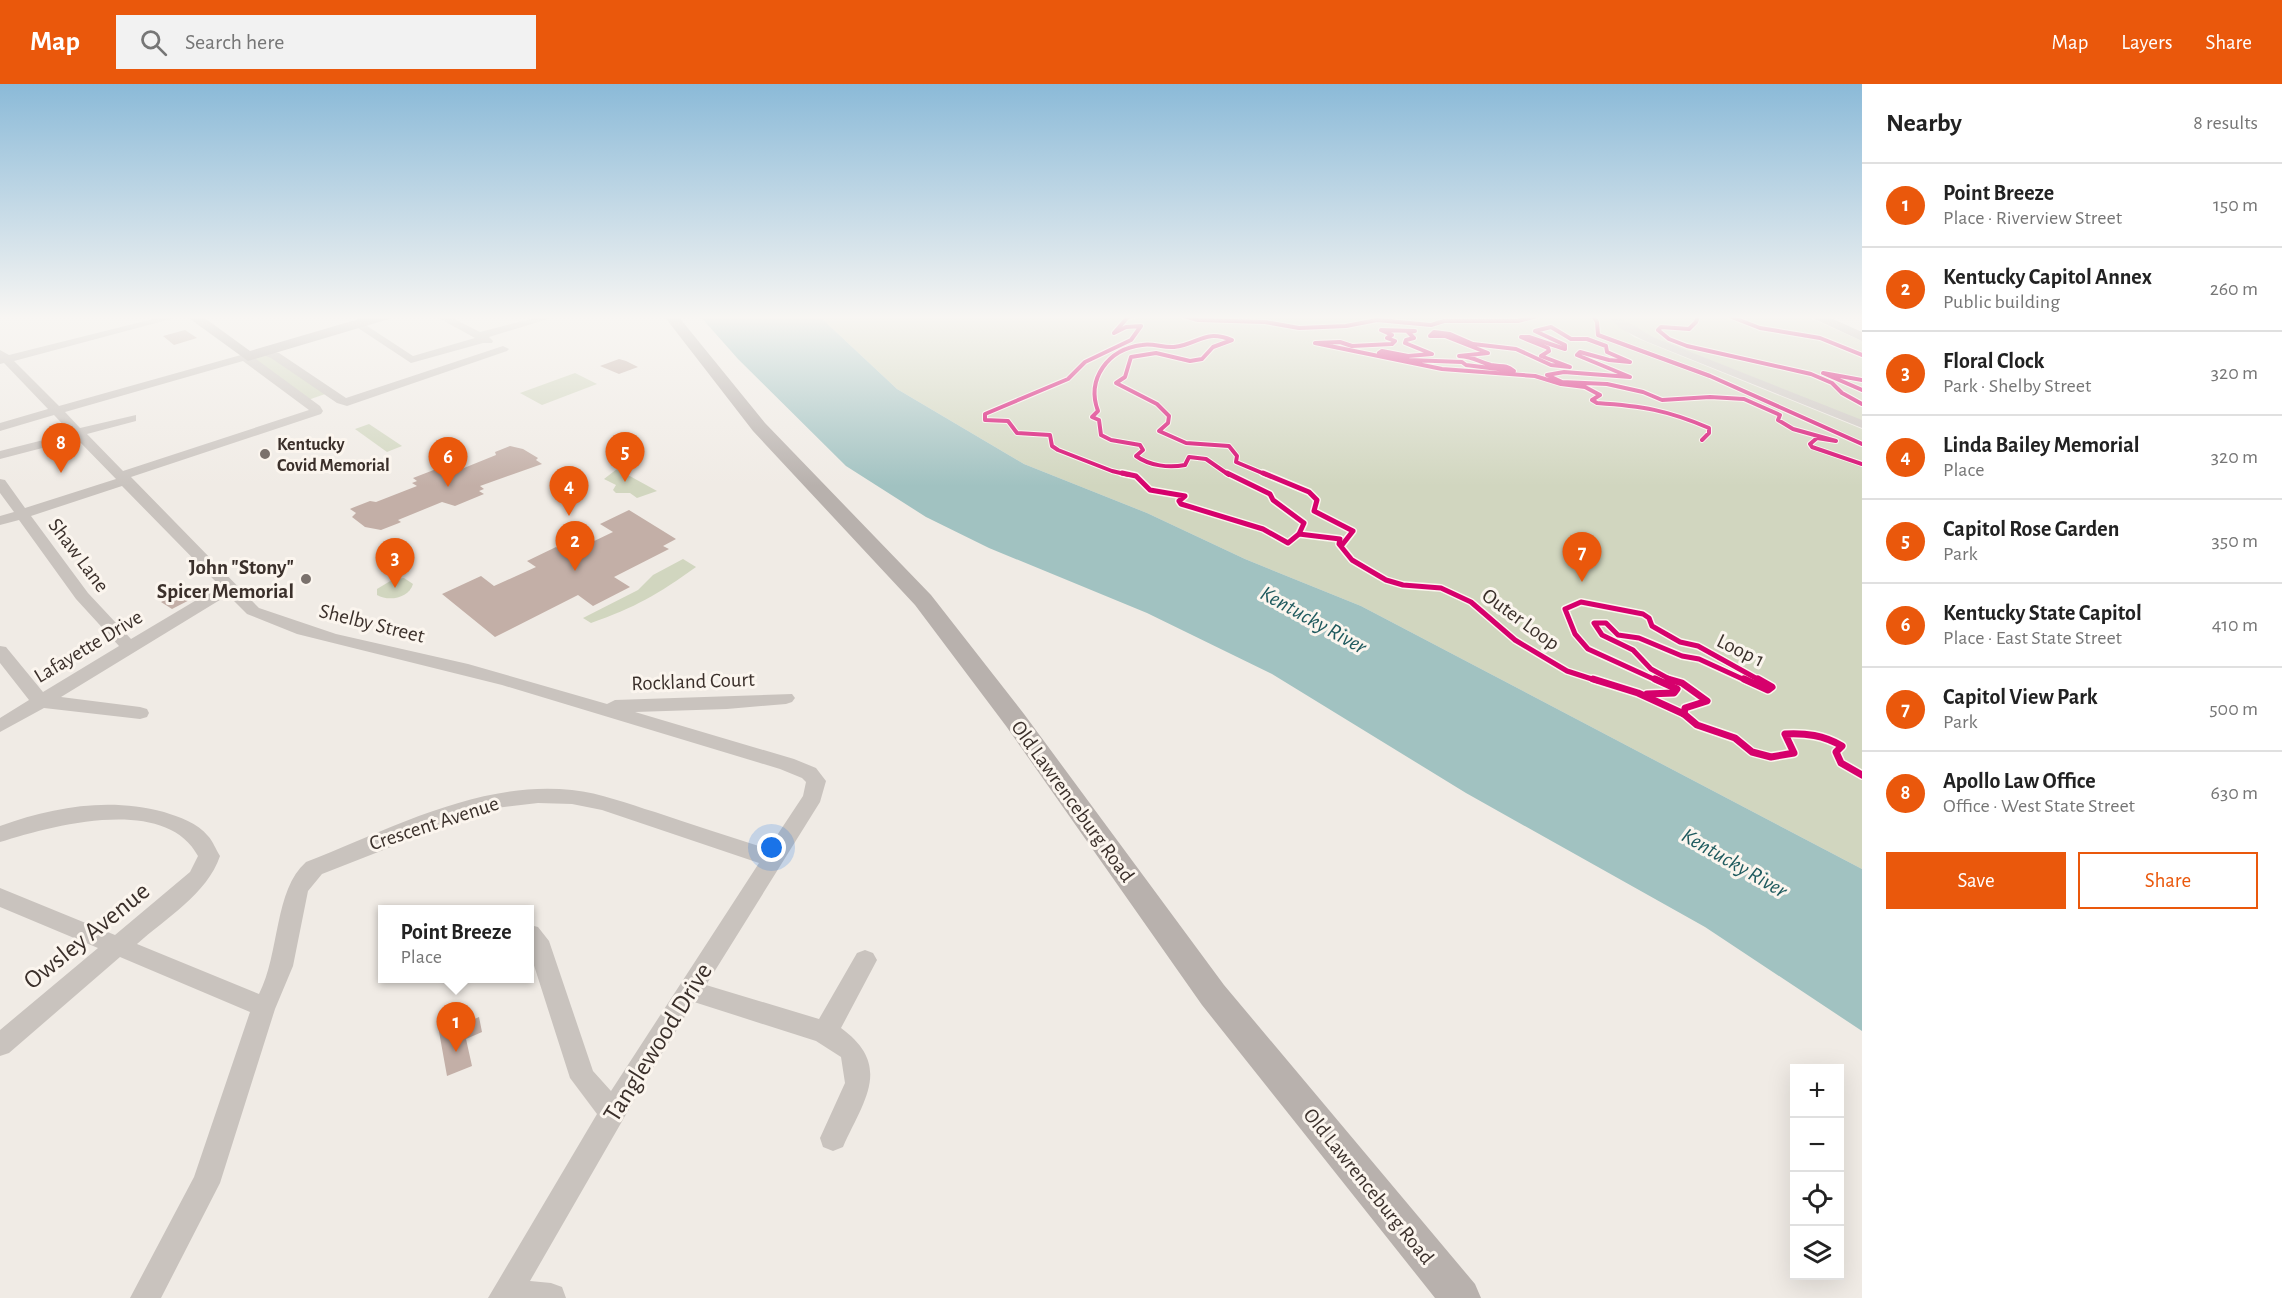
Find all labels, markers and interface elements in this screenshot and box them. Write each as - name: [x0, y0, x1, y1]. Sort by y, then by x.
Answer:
- search box: [116, 15, 536, 69]
- icon: search: [137, 26, 170, 59]
- text: Map: [30, 28, 80, 56]
- text: Search here: [185, 31, 284, 53]
- text: Map: [2052, 32, 2088, 53]
- text: Layers: [2121, 32, 2172, 53]
- text: Share: [2205, 32, 2252, 53]
- text: Nearby: [1886, 110, 1962, 136]
- text: 8 results: [2193, 113, 2258, 133]
- text: Point Breeze: [1943, 182, 2054, 204]
- text: 1: [1902, 195, 1909, 215]
- text: 150 m: [2213, 195, 2258, 215]
- text: Place · Riverview Street: [1943, 208, 2122, 228]
- text: Kentucky Capitol Annex: [1943, 266, 2152, 288]
- text: 2: [1901, 279, 1910, 299]
- text: 260 m: [2210, 279, 2258, 299]
- text: Public building: [1943, 292, 2060, 312]
- text: Floral Clock: [1943, 350, 2044, 372]
- text: 3: [1901, 363, 1910, 383]
- text: 320 m: [2211, 363, 2258, 383]
- text: Park · Shelby Street: [1943, 376, 2091, 396]
- pin: 8: [42, 424, 80, 473]
- pin: 5: [606, 432, 644, 482]
- text: Linda Bailey Memorial: [1943, 434, 2140, 456]
- place label: Kentucky Covid Memorial: [277, 436, 390, 475]
- pin: 6: [428, 438, 468, 487]
- marker: Kentucky Covid Memorial: [258, 447, 272, 461]
- text: 4: [1900, 447, 1911, 467]
- text: 320 m: [2211, 447, 2258, 467]
- text: Place: [1943, 460, 1984, 480]
- pin: 4: [550, 466, 588, 516]
- street label: Shaw Lane: [44, 514, 113, 596]
- text: Capitol Rose Garden: [1943, 518, 2119, 540]
- pin: 2: [556, 522, 594, 571]
- text: 5: [1901, 531, 1910, 551]
- text: 350 m: [2212, 531, 2258, 551]
- pin: 7: [1562, 532, 1602, 582]
- pin: 3: [376, 538, 414, 588]
- text: Park: [1943, 544, 1978, 564]
- place label: John "Stony" Spicer Memorial: [157, 557, 294, 602]
- marker: John "Stony" Spicer Memorial: [299, 572, 313, 586]
- water label: Kentucky River: [1257, 582, 1371, 658]
- street label: Outer Loop: [1478, 584, 1563, 654]
- street label: Shelby Street: [317, 600, 427, 647]
- text: Kentucky State Capitol: [1943, 602, 2142, 624]
- street label: Lafayette Drive: [31, 606, 146, 687]
- text: 6: [1901, 615, 1910, 635]
- text: 410 m: [2212, 615, 2258, 635]
- text: Place · East State Street: [1943, 628, 2122, 648]
- street label: Loop 1: [1714, 630, 1768, 671]
- street label: Rockland Court: [631, 669, 755, 694]
- text: Capitol View Park: [1943, 686, 2098, 708]
- text: 7: [1901, 699, 1910, 719]
- text: 500 m: [2209, 699, 2258, 719]
- text: Park: [1943, 712, 1978, 732]
- street label: Old Lawrenceburg Road: [1007, 717, 1138, 886]
- text: Apollo Law Office: [1943, 770, 2096, 792]
- text: 8: [1901, 783, 1910, 803]
- text: 630 m: [2211, 783, 2258, 803]
- street label: Crescent Avenue: [367, 793, 501, 854]
- text: Office · West State Street: [1943, 796, 2135, 816]
- water label: Kentucky River: [1678, 824, 1792, 902]
- your location: [757, 833, 786, 862]
- button: Save: [1886, 852, 2066, 909]
- button: Share: [2078, 852, 2258, 909]
- street label: Owsley Avenue: [19, 877, 154, 994]
- popup: [378, 905, 534, 983]
- text: Point Breeze: [400, 921, 512, 943]
- text: Place: [400, 947, 442, 967]
- street label: Tanglewood Drive: [599, 959, 717, 1127]
- pin: 1: [436, 1002, 476, 1052]
- map controls: [1790, 1064, 1844, 1280]
- button: +: [1790, 1064, 1844, 1118]
- street label: Old Lawrenceburg Road: [1299, 1104, 1438, 1268]
- button: −: [1790, 1118, 1844, 1172]
- button: locate: [1790, 1172, 1844, 1226]
- button: layers: [1790, 1226, 1844, 1280]

